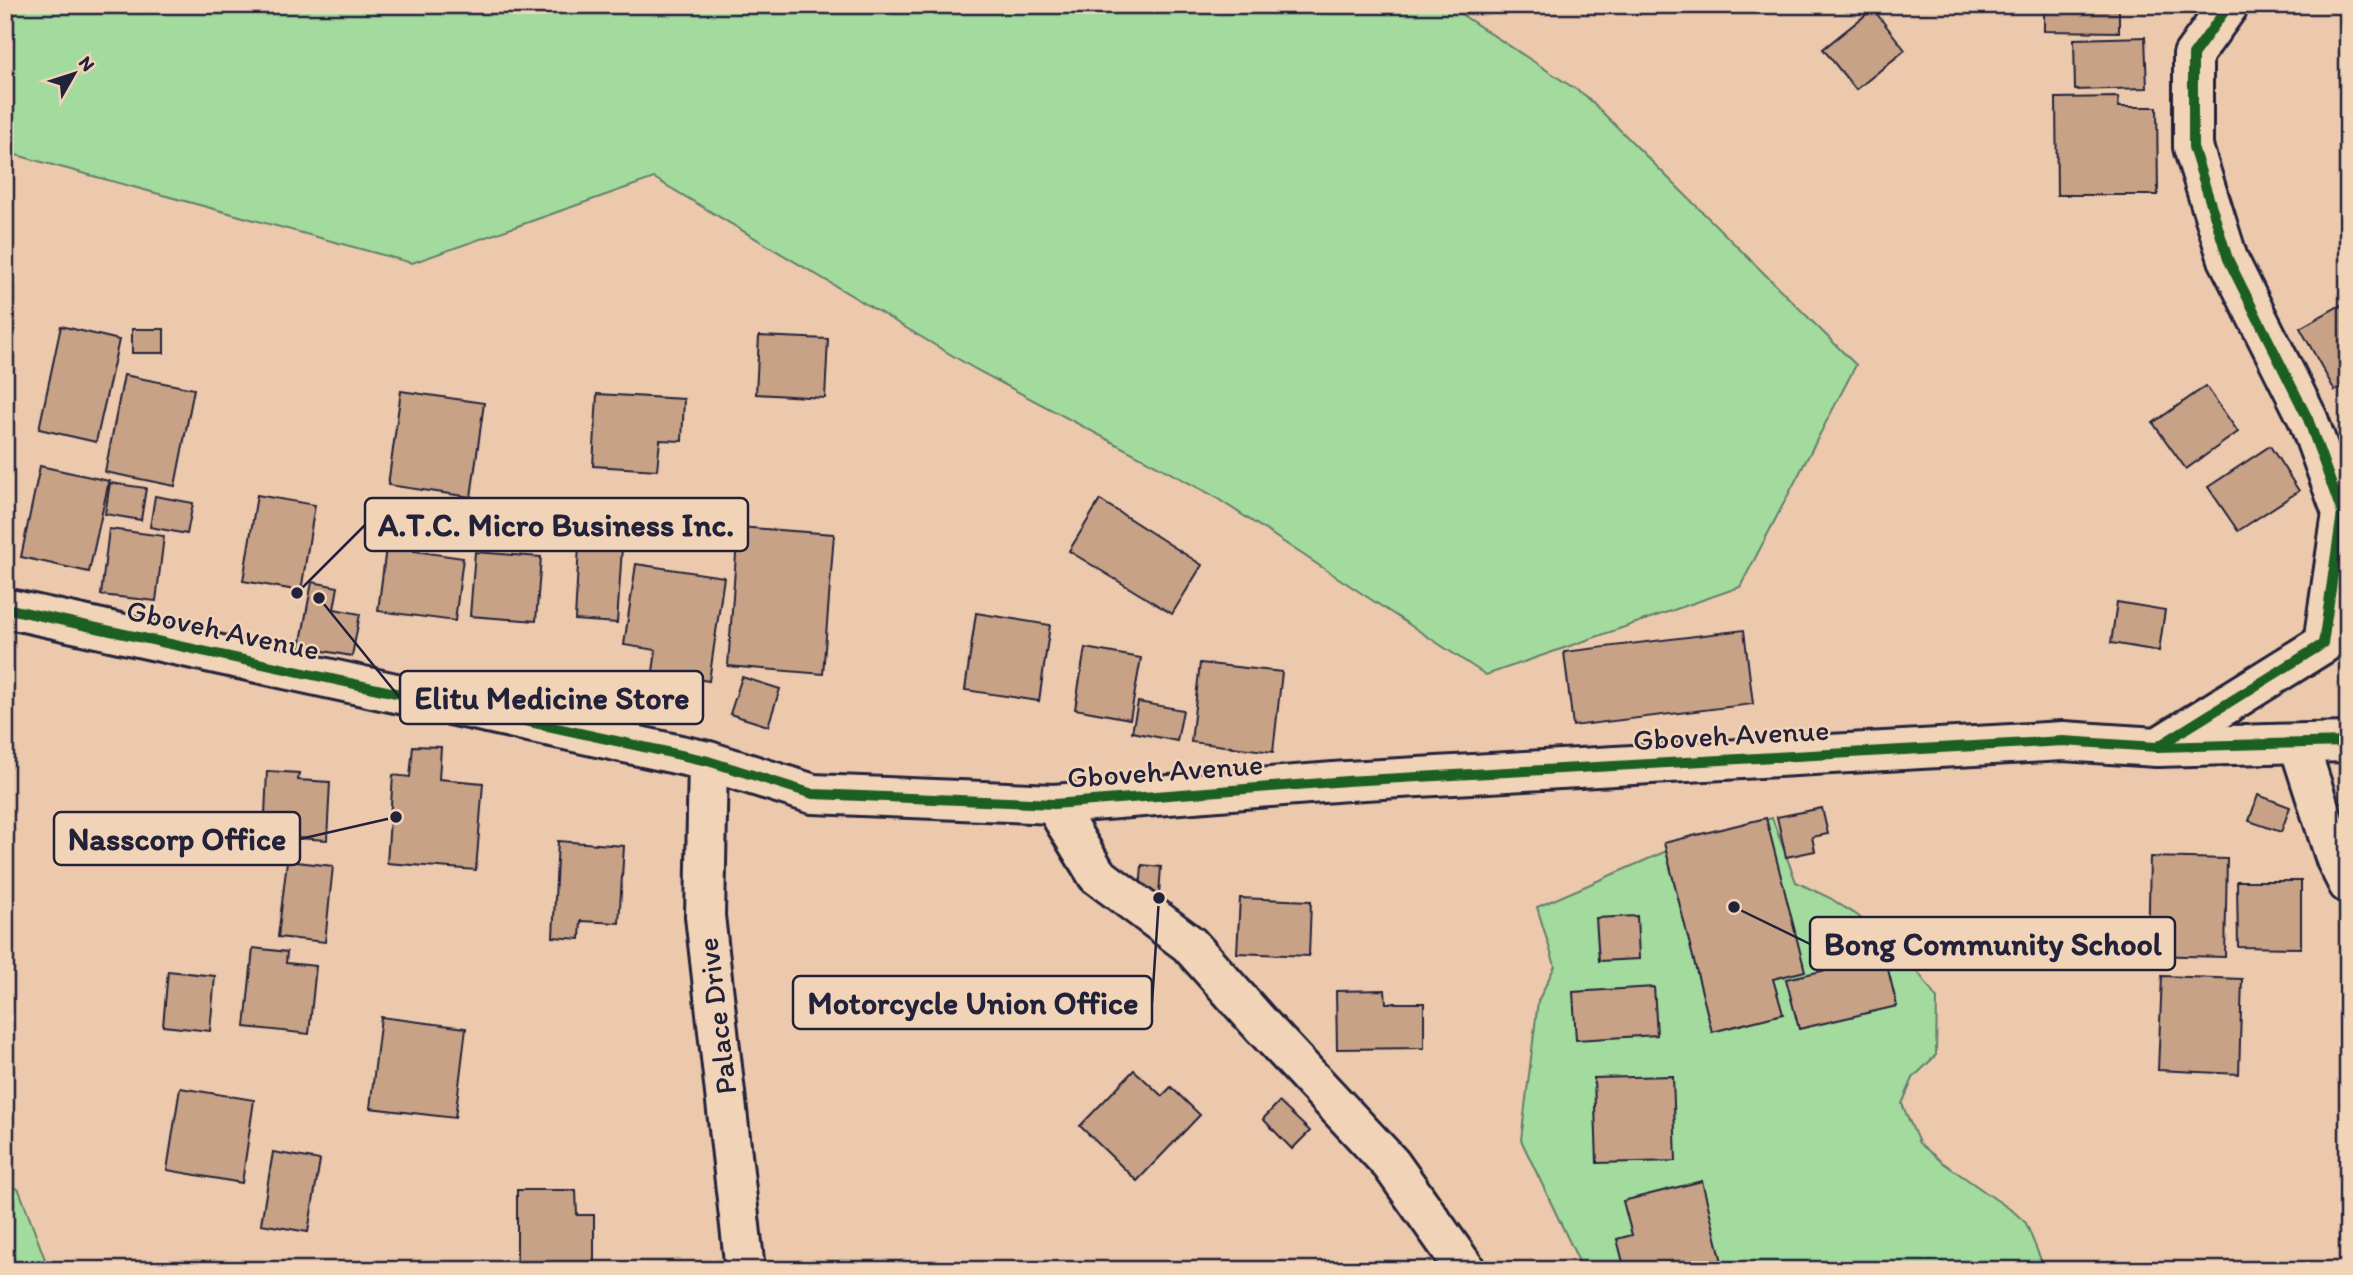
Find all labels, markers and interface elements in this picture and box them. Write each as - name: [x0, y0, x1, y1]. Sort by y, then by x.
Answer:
- north arrow: [38, 38, 108, 108]
- text: N: [74, 51, 100, 76]
- callout: A.T.C. Micro Business Inc.: [365, 498, 748, 551]
- text: A.T.C. Micro Business Inc.: [377, 506, 734, 544]
- street label: Gboveh Avenue: [123, 591, 323, 668]
- callout: Elitu Medicine Store: [400, 671, 703, 724]
- text: Elitu Medicine Store: [415, 679, 689, 717]
- street label: Gboveh Avenue: [1632, 711, 1830, 758]
- street label: Gboveh Avenue: [1066, 745, 1264, 796]
- callout: Nasscorp Office: [54, 812, 300, 865]
- text: Nasscorp Office: [68, 820, 286, 858]
- callout: Bong Community School: [1810, 917, 2175, 970]
- text: Bong Community School: [1824, 925, 2163, 963]
- street label: Palace Drive: [689, 936, 744, 1096]
- callout: Motorcycle Union Office: [793, 976, 1152, 1029]
- text: Motorcycle Union Office: [807, 984, 1139, 1022]

